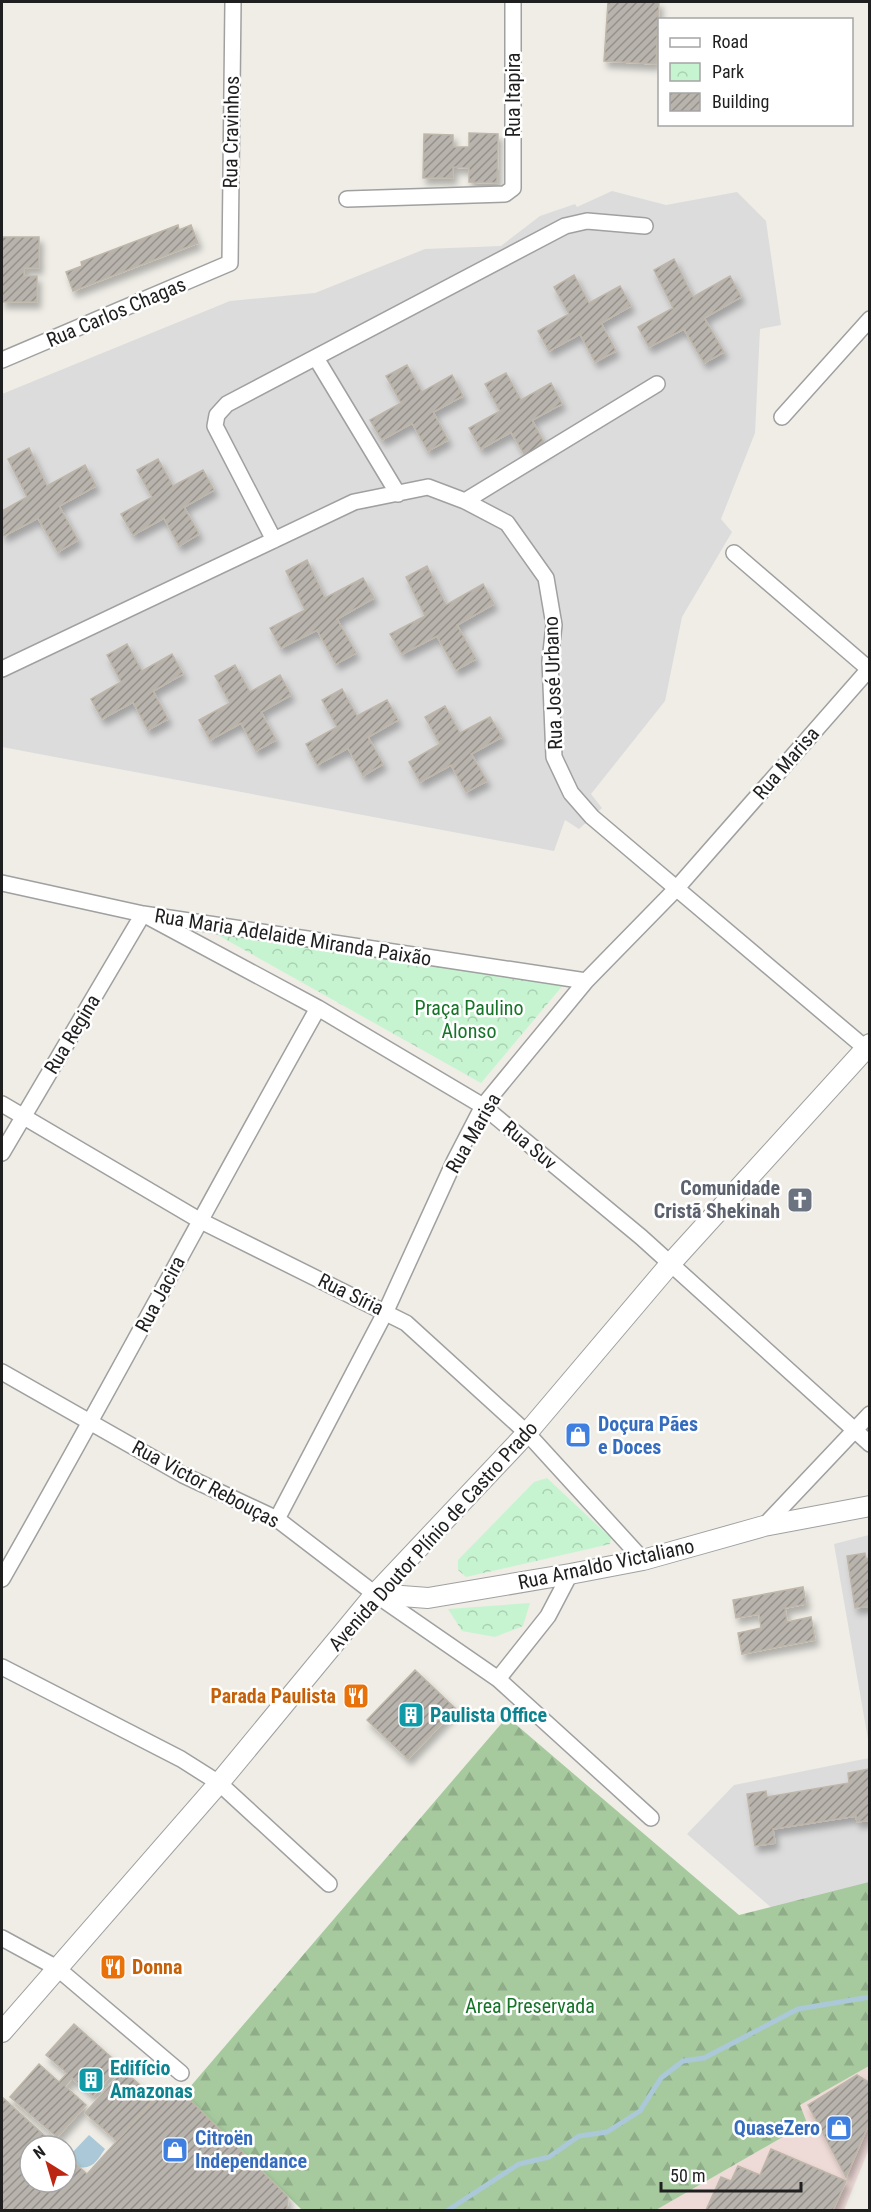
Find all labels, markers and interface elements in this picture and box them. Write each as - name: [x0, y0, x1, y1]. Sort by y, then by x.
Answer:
- legend: [658, 18, 853, 126]
- text: Road: [712, 31, 748, 52]
- street label: Rua Itapira: [501, 53, 525, 137]
- text: Park: [712, 61, 744, 82]
- street label: Rua Cravinhos: [218, 76, 244, 188]
- text: Building: [712, 91, 769, 112]
- street label: Rua Carlos Chagas: [43, 272, 189, 352]
- street label: Rua José Urbano: [539, 616, 567, 750]
- street label: Rua Marisa: [748, 722, 824, 804]
- street label: Rua Maria Adelaide Miranda Paixão: [153, 903, 433, 971]
- street label: Rua Regina: [39, 990, 105, 1078]
- park label: Praça Paulino Alonso: [415, 996, 523, 1043]
- street label: Rua Marisa: [440, 1089, 506, 1177]
- street label: Rua Suv: [498, 1116, 562, 1175]
- place label: Comunidade Cristã Shekinah: [654, 1176, 780, 1223]
- church icon: Comunidade Cristã Shekinah: [785, 1185, 815, 1215]
- street label: Rua Jacira: [130, 1252, 190, 1336]
- street label: Rua Síria: [314, 1268, 388, 1320]
- place label: Doçura Pães e Doces: [598, 1412, 698, 1459]
- street label: Avenida Doutor Plínio de Castro Prado: [323, 1416, 543, 1656]
- shop icon: Doçura Pães e Doces: [563, 1420, 593, 1450]
- street label: Rua Victor Rebouças: [128, 1435, 284, 1533]
- street label: Rua Arnaldo Victaliano: [516, 1534, 696, 1594]
- restaurant icon: Parada Paulista: [341, 1681, 371, 1711]
- place label: Parada Paulista: [210, 1684, 336, 1708]
- building icon: Paulista Office: [396, 1700, 426, 1730]
- place label: Paulista Office: [430, 1703, 547, 1727]
- restaurant icon: Donna: [98, 1952, 128, 1982]
- place label: Donna: [132, 1955, 182, 1979]
- park label: Area Preservada: [465, 1994, 595, 2018]
- place label: Edifício Amazonas: [110, 2056, 193, 2103]
- building icon: Edifício Amazonas: [76, 2065, 106, 2095]
- shop icon: QuaseZero: [824, 2113, 854, 2143]
- place label: QuaseZero: [734, 2116, 820, 2140]
- place label: Citroën Independance: [195, 2126, 307, 2173]
- north arrow: [18, 2134, 78, 2194]
- shop icon: Citroën Independance: [160, 2135, 190, 2165]
- text: N: [30, 2142, 49, 2163]
- scale bar: [661, 2155, 800, 2193]
- text: 50 m: [670, 2165, 705, 2186]

